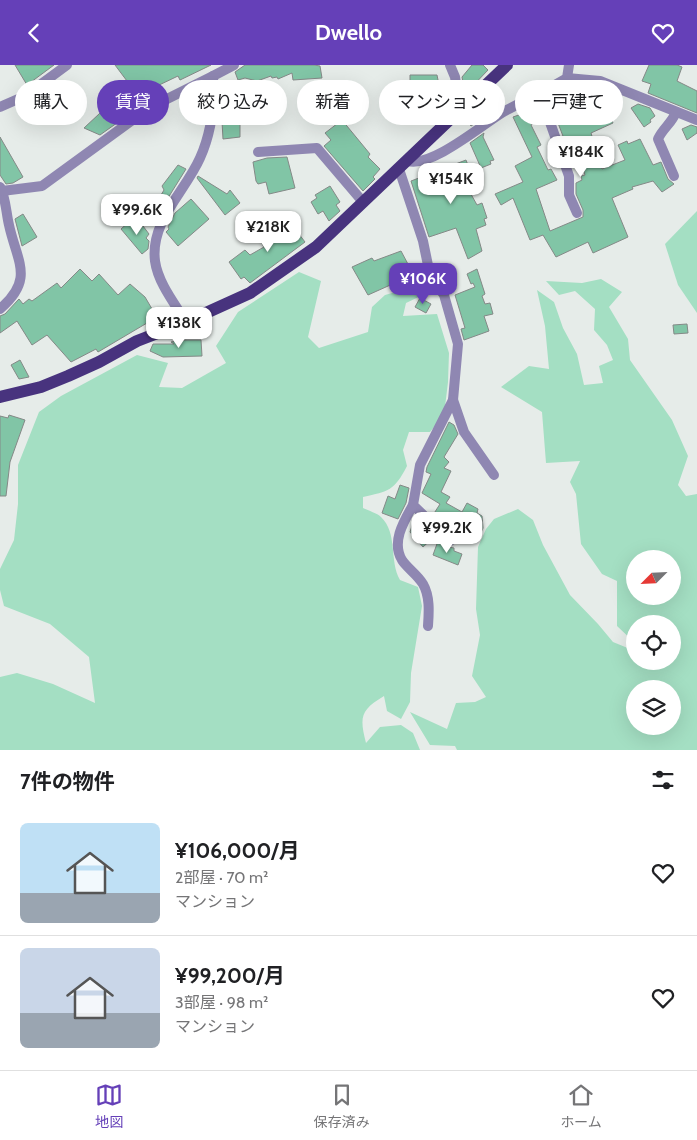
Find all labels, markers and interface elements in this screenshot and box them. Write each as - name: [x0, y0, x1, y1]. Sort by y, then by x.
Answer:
- icon: back: [20, 19, 48, 47]
- text: Dwello: [315, 19, 382, 46]
- icon: heart: [649, 19, 677, 47]
- chip: 購入: [15, 80, 87, 125]
- chip: 賃貸: [97, 80, 169, 125]
- chip: 絞り込み: [179, 80, 287, 125]
- chip: 新着: [297, 80, 369, 125]
- chip: マンション: [379, 80, 505, 125]
- chip: 一戸建て: [515, 80, 623, 125]
- pin: ¥184K: [546, 135, 616, 178]
- text: ¥184K: [558, 142, 604, 161]
- pin: ¥154K: [416, 163, 486, 205]
- text: ¥154K: [429, 169, 473, 188]
- pin: ¥99.6K: [96, 193, 178, 236]
- text: ¥99.6K: [112, 200, 162, 219]
- pin: ¥218K: [233, 211, 303, 253]
- text: ¥218K: [246, 217, 290, 236]
- pin: ¥106K: [388, 263, 458, 305]
- text: ¥106K: [400, 269, 446, 288]
- pin: ¥138K: [144, 307, 214, 349]
- text: ¥138K: [157, 313, 201, 332]
- pin: ¥99.2K: [406, 511, 488, 554]
- text: ¥99.2K: [422, 518, 472, 537]
- north arrow: [626, 550, 681, 605]
- map controls: [626, 550, 681, 735]
- button: locate: [626, 615, 681, 670]
- button: layers: [626, 680, 681, 735]
- icon: filters: [649, 766, 677, 794]
- text: 7件の物件: [20, 769, 115, 794]
- text: ¥106,000/月: [175, 838, 300, 863]
- icon: home: [60, 843, 120, 903]
- icon: heart: [649, 859, 677, 887]
- text: 2部屋 · 70 m²: [175, 868, 268, 887]
- text: マンション: [175, 892, 255, 911]
- text: ¥99,200/月: [175, 963, 285, 988]
- icon: home: [60, 968, 120, 1028]
- icon: heart: [649, 984, 677, 1012]
- text: 3部屋 · 98 m²: [175, 993, 268, 1012]
- text: マンション: [175, 1017, 255, 1036]
- tab: 地図: [95, 1081, 123, 1131]
- tab: 保存済み: [314, 1081, 370, 1131]
- tab: ホーム: [560, 1081, 602, 1131]

